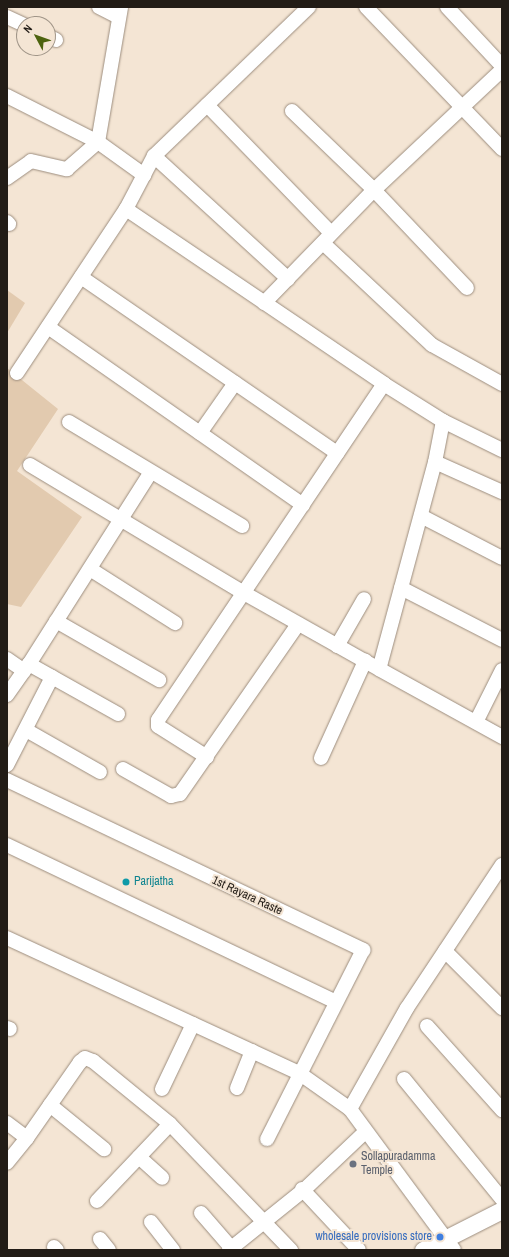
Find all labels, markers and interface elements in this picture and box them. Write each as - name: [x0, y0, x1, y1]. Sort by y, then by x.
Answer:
- north arrow: [16, 16, 56, 56]
- text: N: [20, 22, 35, 36]
- street label: 1st Rayara Raste: [210, 873, 284, 919]
- place label: Parijatha: [134, 875, 173, 889]
- marker: Parijatha: [121, 877, 131, 887]
- place label: Sollapuradamma Temple: [361, 1150, 435, 1178]
- marker: Sollapuradamma Temple: [348, 1159, 358, 1169]
- place label: wholesale provisions store: [316, 1230, 432, 1244]
- marker: wholesale provisions store: [435, 1232, 445, 1242]

